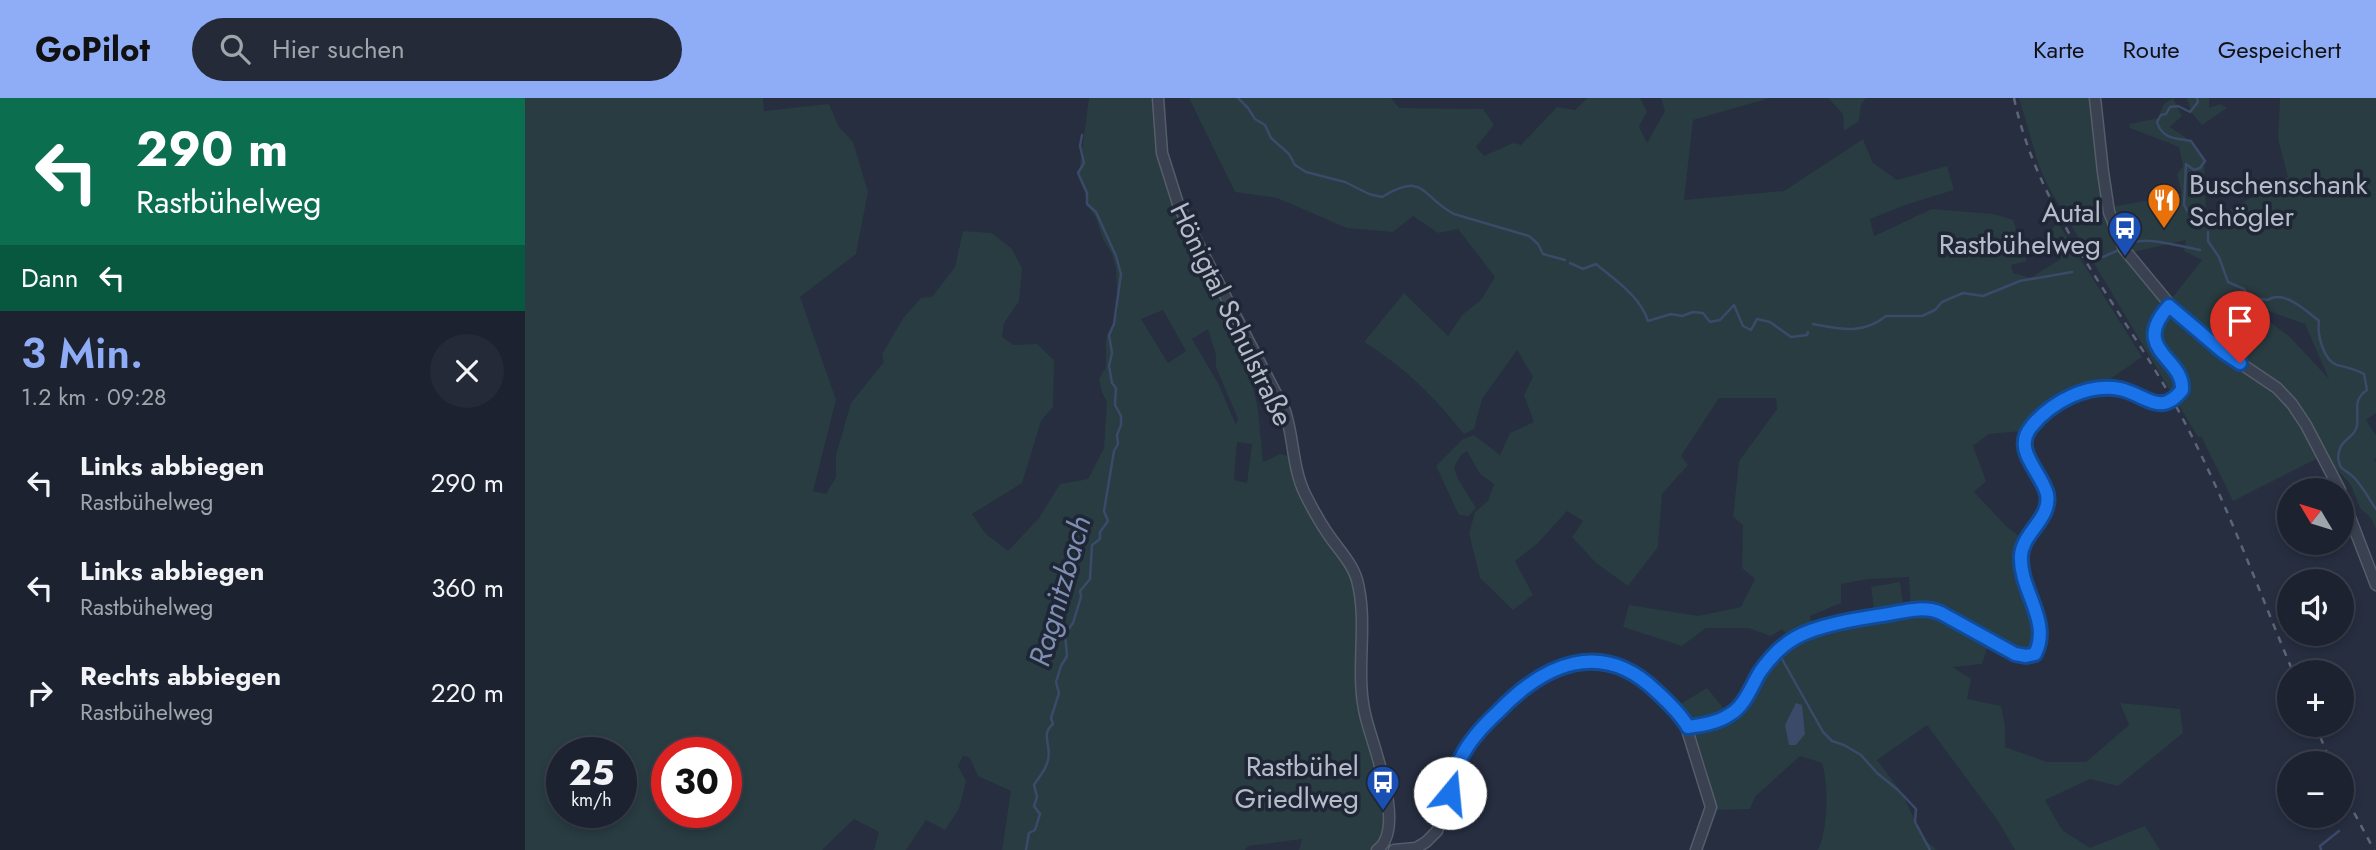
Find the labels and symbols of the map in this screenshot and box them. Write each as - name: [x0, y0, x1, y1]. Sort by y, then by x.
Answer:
- place label: Buschenschank Schögler: [2189, 164, 2368, 237]
- restaurant icon: Buschenschank Schögler: [2145, 181, 2183, 230]
- place label: Autal Rastbühelweg: [1939, 192, 2101, 265]
- street label: Hönigtal Schulstraße: [1160, 196, 1303, 433]
- bus stop icon: Autal Rastbühelweg: [2106, 209, 2144, 258]
- pin: [2210, 291, 2270, 363]
- north arrow: [2277, 478, 2354, 555]
- water label: Ragnitzbach: [1017, 510, 1102, 671]
- speed limit sign: 30: [651, 737, 742, 828]
- place label: Rastbühel Griedlweg: [1235, 746, 1359, 819]
- position arrow: [1413, 756, 1487, 830]
- bus stop icon: Rastbühel Griedlweg: [1364, 763, 1402, 812]

